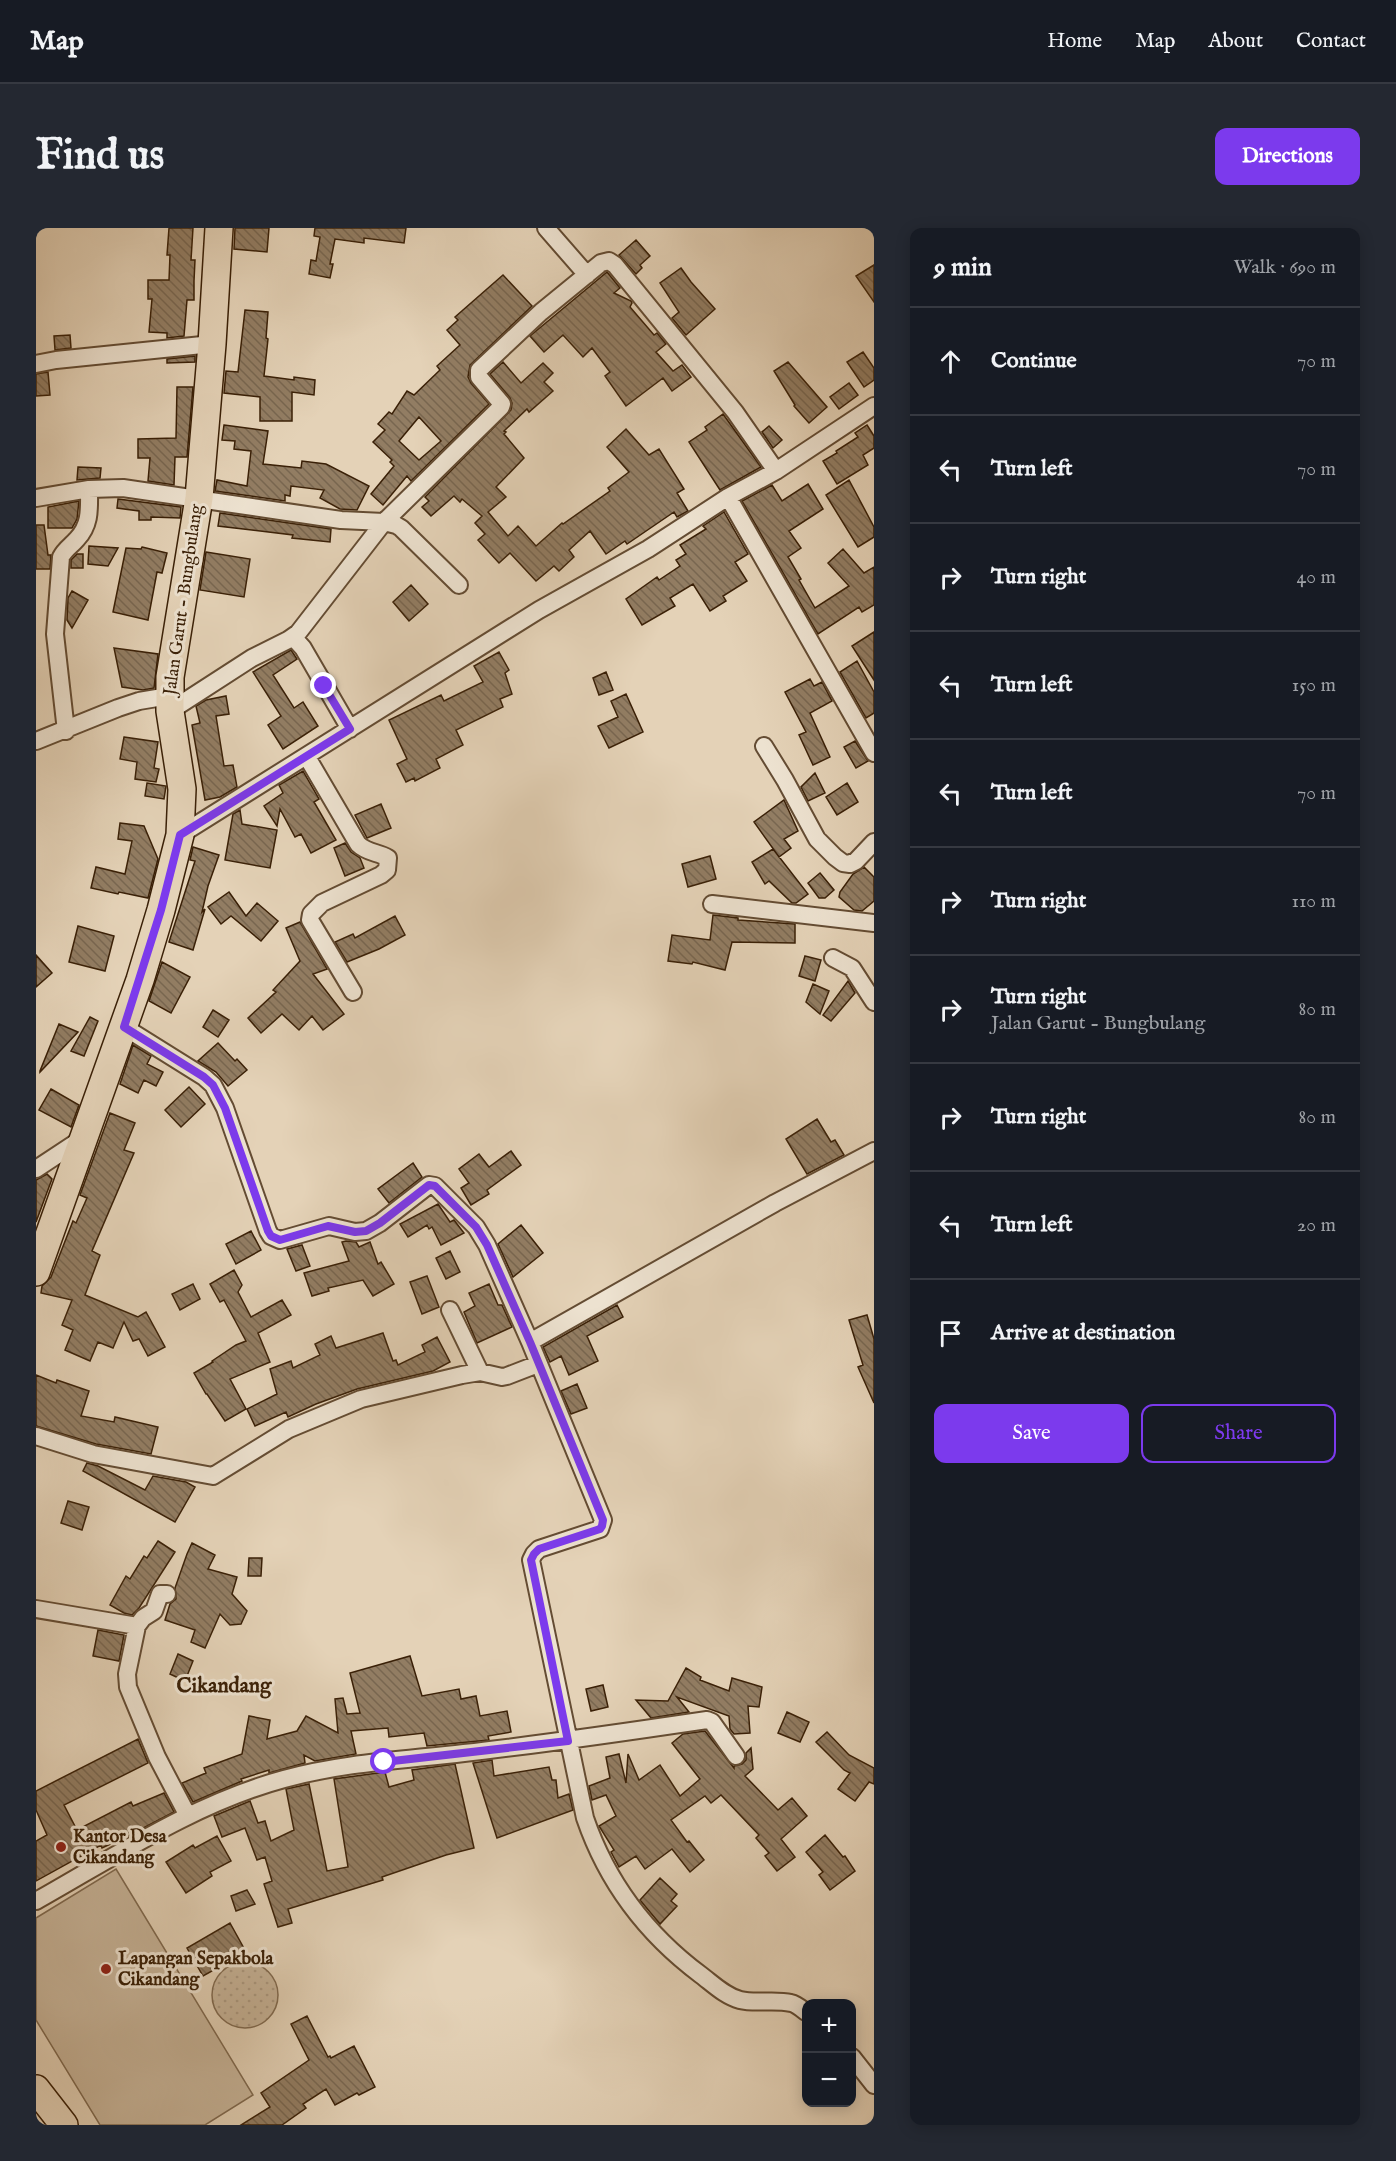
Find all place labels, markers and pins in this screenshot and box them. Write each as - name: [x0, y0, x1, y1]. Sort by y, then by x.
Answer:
- place label: Kantor Desa Cikandang: [73, 1826, 168, 1870]
- marker: Kantor Desa Cikandang: [54, 1840, 68, 1854]
- place label: Lapangan Sepakbola Cikandang: [118, 1948, 275, 1992]
- marker: Lapangan Sepakbola Cikandang: [99, 1962, 113, 1976]

